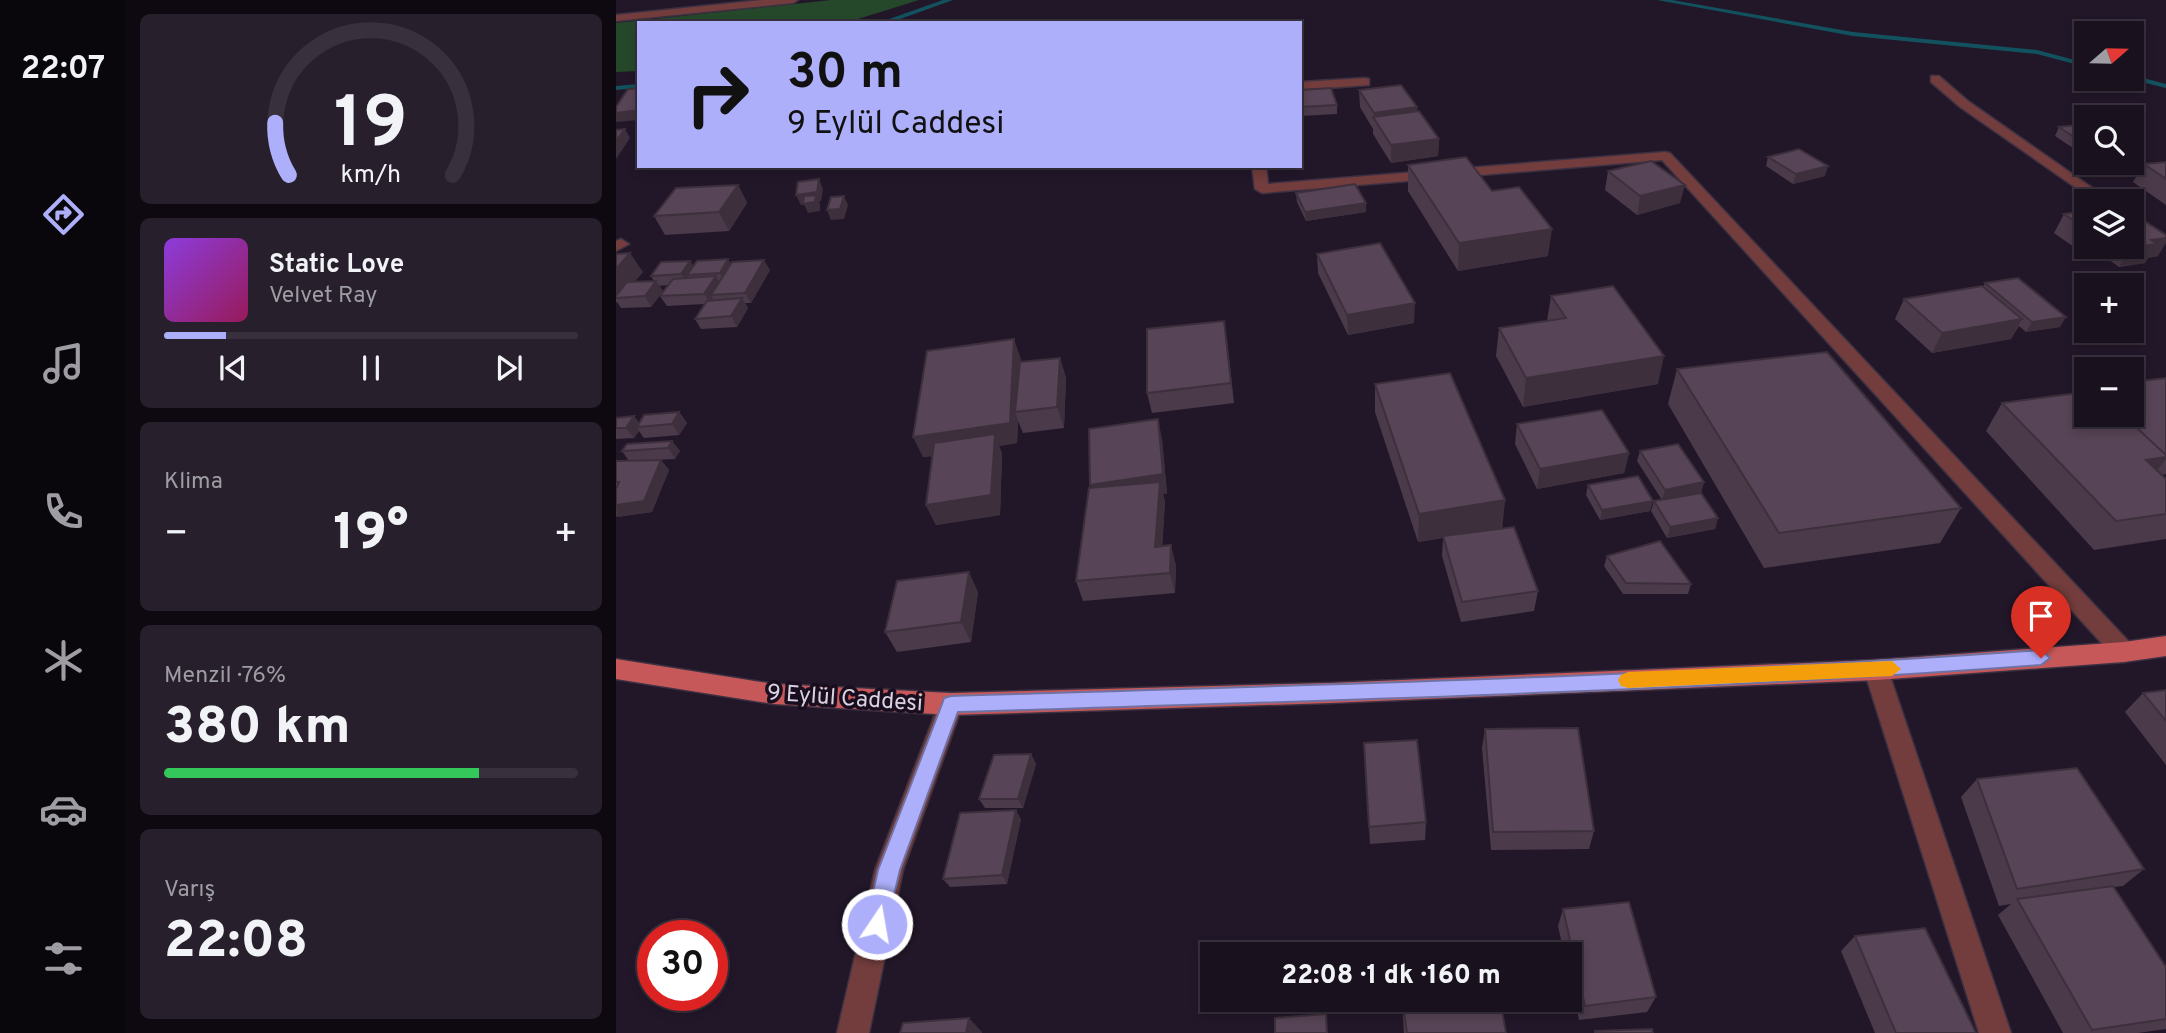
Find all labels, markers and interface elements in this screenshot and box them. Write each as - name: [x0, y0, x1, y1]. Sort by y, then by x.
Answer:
- north arrow: [2074, 21, 2144, 91]
- map controls: [2074, 21, 2144, 427]
- text: 30 m: [787, 44, 903, 106]
- icon: right: [672, 49, 763, 140]
- text: 22:07: [21, 50, 105, 90]
- text: 19: [334, 81, 408, 173]
- text: 9 Eylül Caddesi: [787, 105, 1004, 145]
- button: search: [2074, 105, 2144, 175]
- text: km/h: [341, 160, 401, 192]
- button: layers: [2074, 189, 2144, 259]
- icon: directions: [39, 190, 88, 239]
- text: Static Love: [269, 249, 404, 282]
- button: +: [2074, 273, 2144, 343]
- text: Velvet Ray: [269, 282, 377, 311]
- icon: music: [39, 339, 88, 388]
- icon: previous: [214, 349, 252, 387]
- icon: pause: [352, 349, 390, 387]
- icon: next: [490, 349, 528, 387]
- button: −: [2074, 357, 2144, 427]
- text: Klima: [164, 468, 223, 497]
- icon: phone: [39, 487, 88, 536]
- text: 19°: [333, 502, 409, 568]
- text: −: [164, 511, 189, 560]
- text: +: [553, 511, 578, 560]
- pin: [2011, 586, 2071, 658]
- icon: arrive: [2022, 597, 2060, 635]
- icon: climate: [39, 636, 88, 685]
- text: Menzil · 76%: [164, 662, 286, 691]
- street label: 9 Eylül Caddesi: [766, 680, 924, 719]
- text: 380 km: [164, 696, 351, 762]
- icon: car: [39, 785, 88, 834]
- text: Varış: [164, 876, 215, 905]
- position arrow: [840, 887, 914, 961]
- text: 22:08: [164, 910, 308, 976]
- speed limit sign: 30: [637, 920, 728, 1011]
- icon: filters: [39, 934, 88, 983]
- text: 22:08 · 1 dk · 160 m: [1281, 960, 1501, 993]

